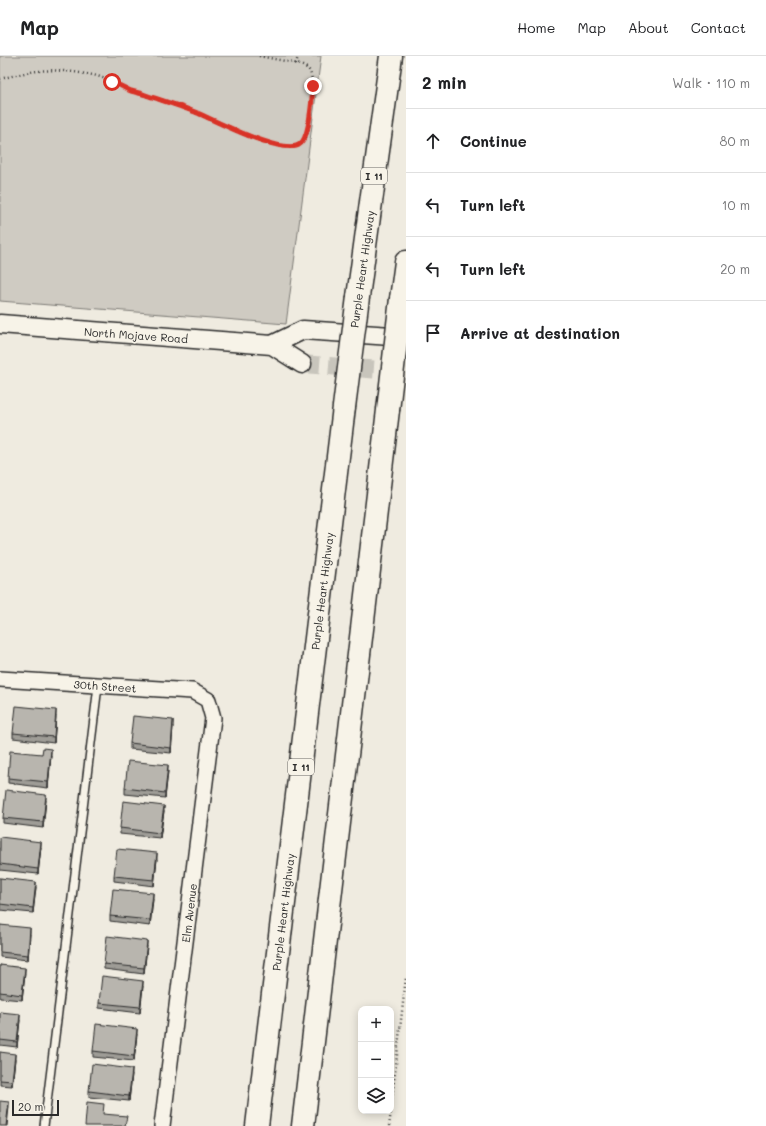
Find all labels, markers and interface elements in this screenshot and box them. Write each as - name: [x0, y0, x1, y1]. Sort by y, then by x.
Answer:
- text: Map: [20, 15, 59, 40]
- text: Home: [517, 18, 555, 37]
- text: Map: [577, 18, 606, 37]
- text: About: [628, 18, 669, 37]
- text: Contact: [691, 18, 746, 37]
- text: 2 min: [422, 71, 467, 93]
- route start: [103, 73, 121, 91]
- text: Walk · 110 m: [672, 74, 750, 91]
- route end: [304, 77, 322, 95]
- icon: ahead: [422, 130, 444, 152]
- text: Continue: [460, 131, 527, 151]
- text: 80 m: [720, 132, 750, 149]
- road number: I 11: [361, 168, 387, 184]
- icon: left: [422, 194, 444, 216]
- text: Turn left: [460, 195, 525, 215]
- text: 10 m: [722, 196, 750, 213]
- street label: Purple Heart Highway: [346, 209, 378, 329]
- icon: left: [422, 258, 444, 280]
- text: Turn left: [460, 259, 525, 279]
- text: 20 m: [720, 260, 750, 277]
- icon: arrive: [422, 322, 444, 344]
- text: Arrive at destination: [460, 323, 620, 343]
- street label: North Mojave Road: [84, 324, 188, 346]
- street label: Purple Heart Highway: [307, 531, 337, 651]
- street label: 30th Street: [73, 676, 137, 696]
- road number: I 11: [288, 759, 314, 775]
- street label: Purple Heart Highway: [268, 852, 298, 972]
- street label: Elm Avenue: [178, 882, 200, 943]
- map controls: [358, 1006, 394, 1114]
- button: +: [358, 1006, 394, 1042]
- button: −: [358, 1042, 394, 1078]
- button: layers: [358, 1078, 394, 1114]
- scale bar: [12, 1098, 59, 1117]
- text: 20 m: [18, 1099, 43, 1114]

